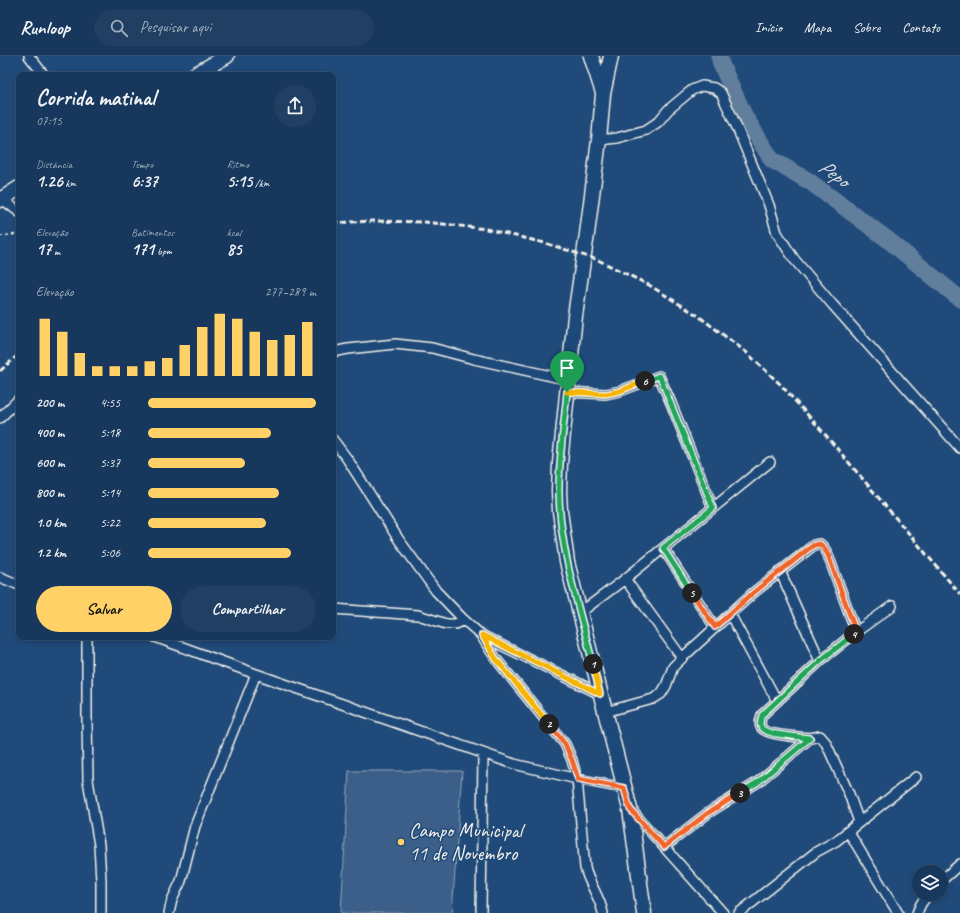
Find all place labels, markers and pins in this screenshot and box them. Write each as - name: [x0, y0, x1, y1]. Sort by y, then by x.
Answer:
- pin: [550, 351, 584, 392]
- pin: 6: [635, 371, 655, 391]
- pin: 5: [682, 583, 702, 603]
- pin: 4: [844, 624, 864, 644]
- pin: 1: [583, 654, 603, 674]
- pin: 2: [539, 714, 559, 734]
- pin: 3: [730, 783, 750, 803]
- place label: Campo Municipal 11 de Novembro: [409, 818, 526, 866]
- marker: Campo Municipal 11 de Novembro: [396, 837, 406, 847]

